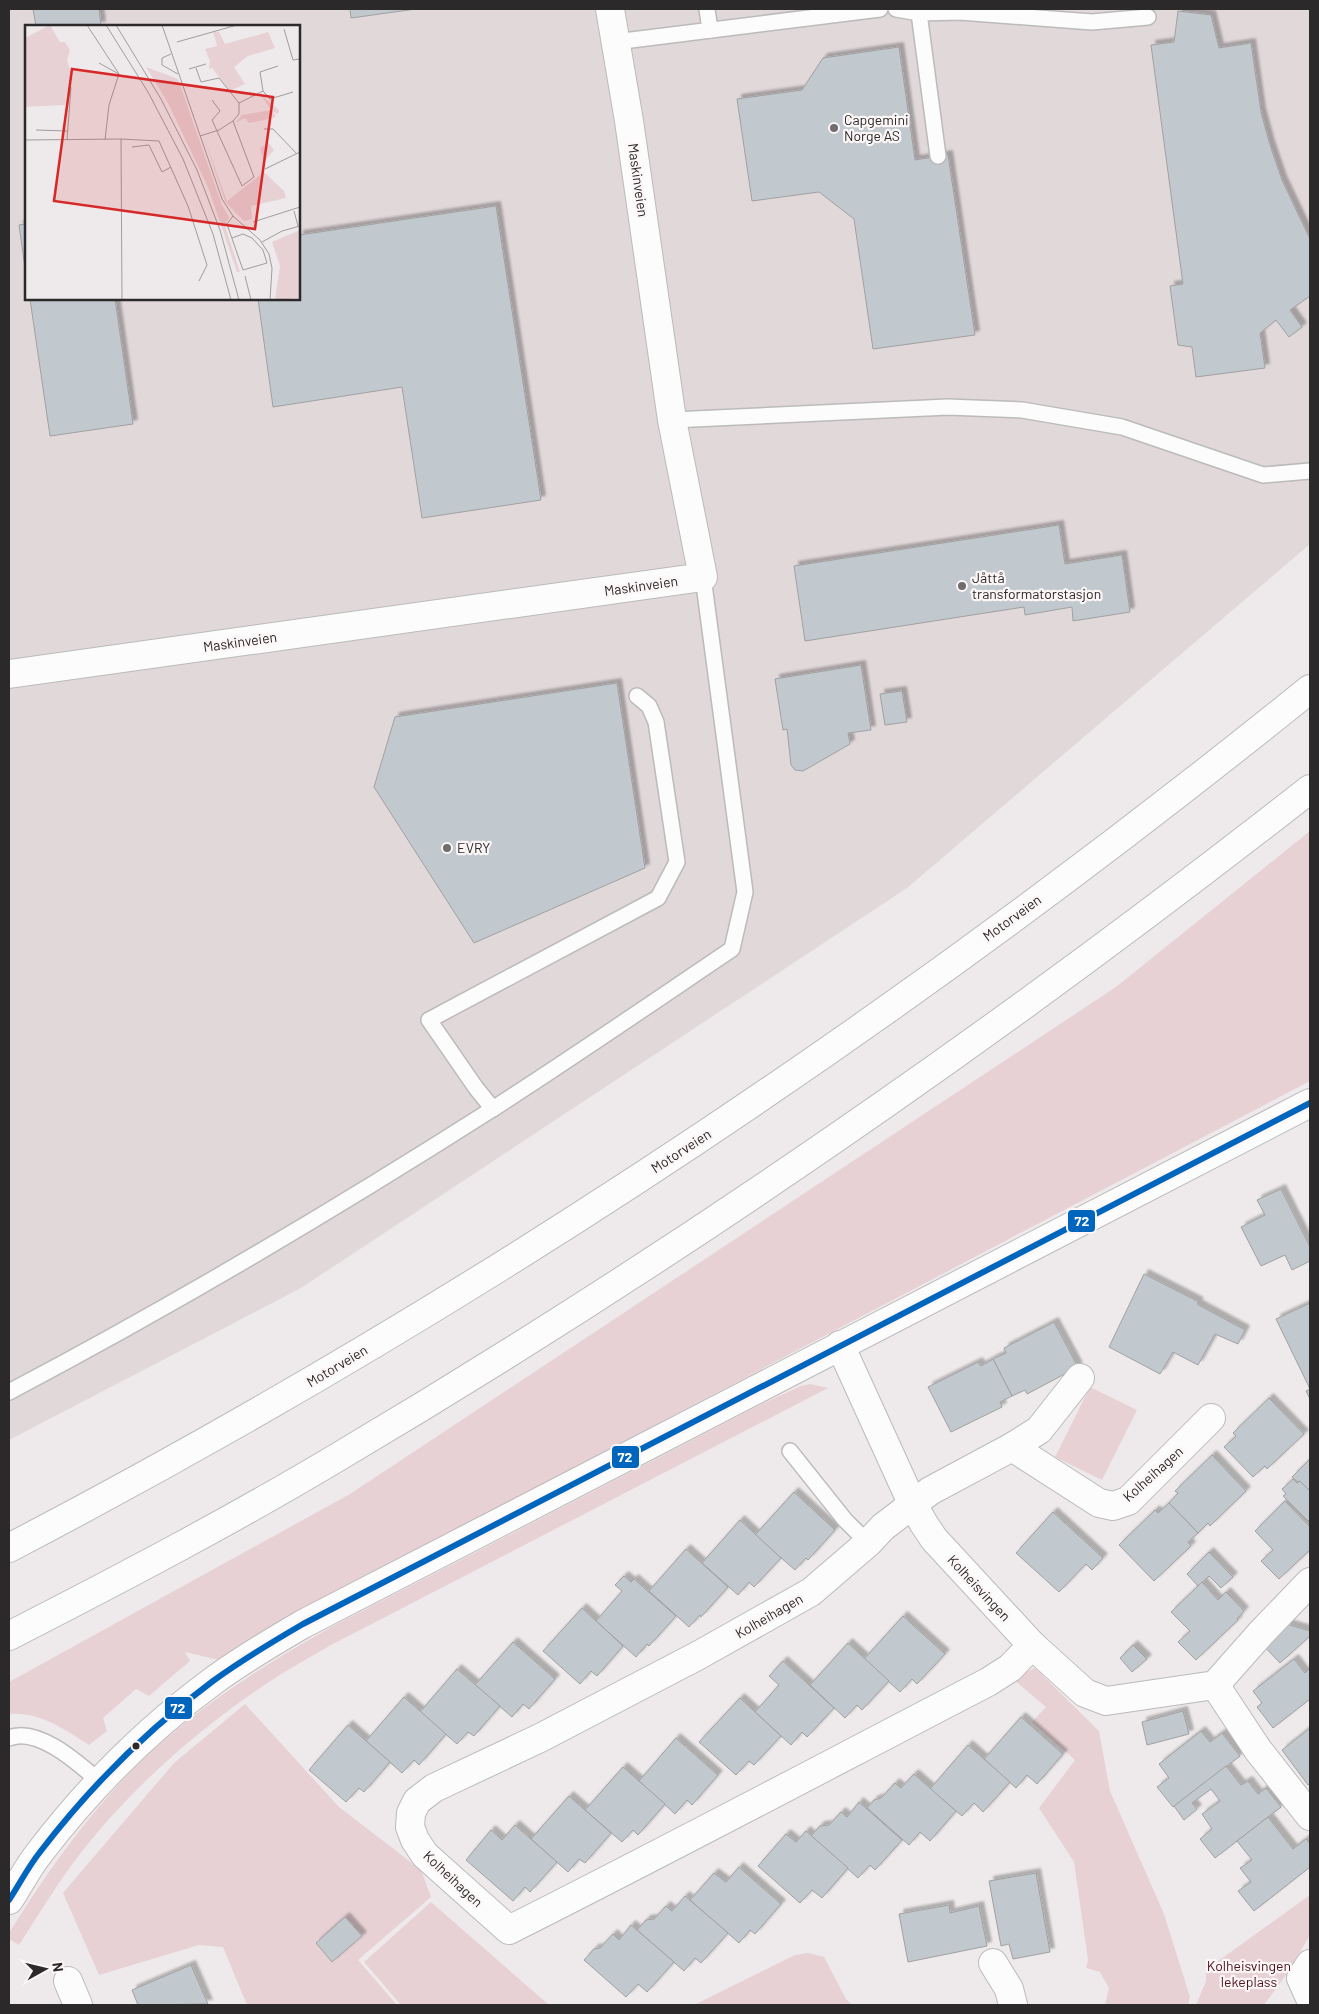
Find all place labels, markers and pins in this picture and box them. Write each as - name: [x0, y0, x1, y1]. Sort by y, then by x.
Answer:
- place label: Capgemini Norge AS: [844, 111, 909, 144]
- marker: Capgemini Norge AS: [828, 122, 840, 134]
- place label: Jåttå transformatorstasjon: [972, 569, 1101, 602]
- marker: Jåttå transformatorstasjon: [956, 580, 968, 592]
- place label: EVRY: [457, 839, 490, 856]
- marker: EVRY: [441, 842, 453, 854]
- unlabelled marker: [131, 1741, 141, 1751]

